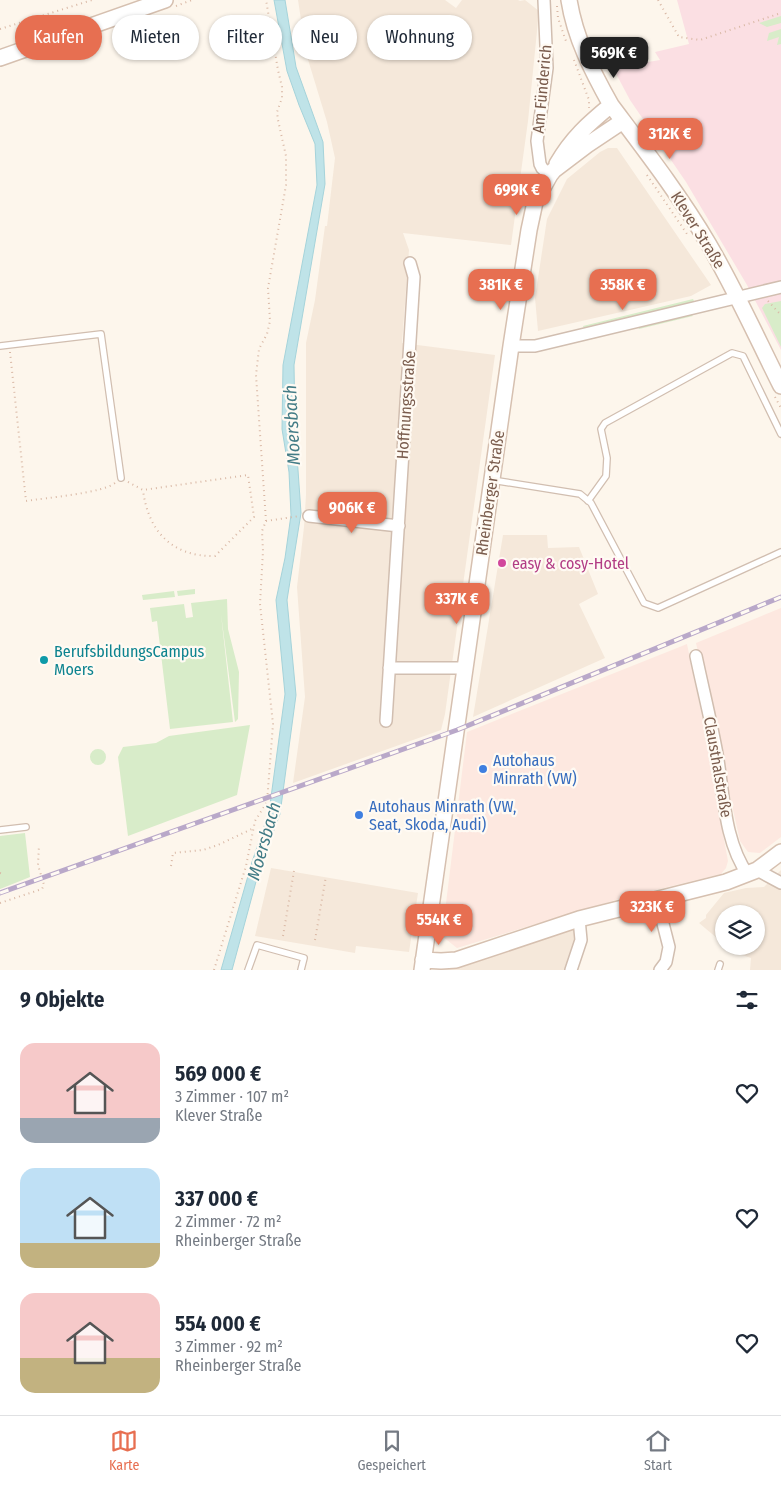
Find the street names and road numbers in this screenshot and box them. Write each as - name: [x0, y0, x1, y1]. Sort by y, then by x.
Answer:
- street label: Am Fünderich: [529, 44, 555, 134]
- street label: Klever Straße: [667, 188, 729, 272]
- street label: Hoffnungsstraße: [393, 350, 419, 460]
- street label: Rheinberger Straße: [472, 429, 508, 557]
- street label: Clausthalstraße: [700, 715, 736, 819]

